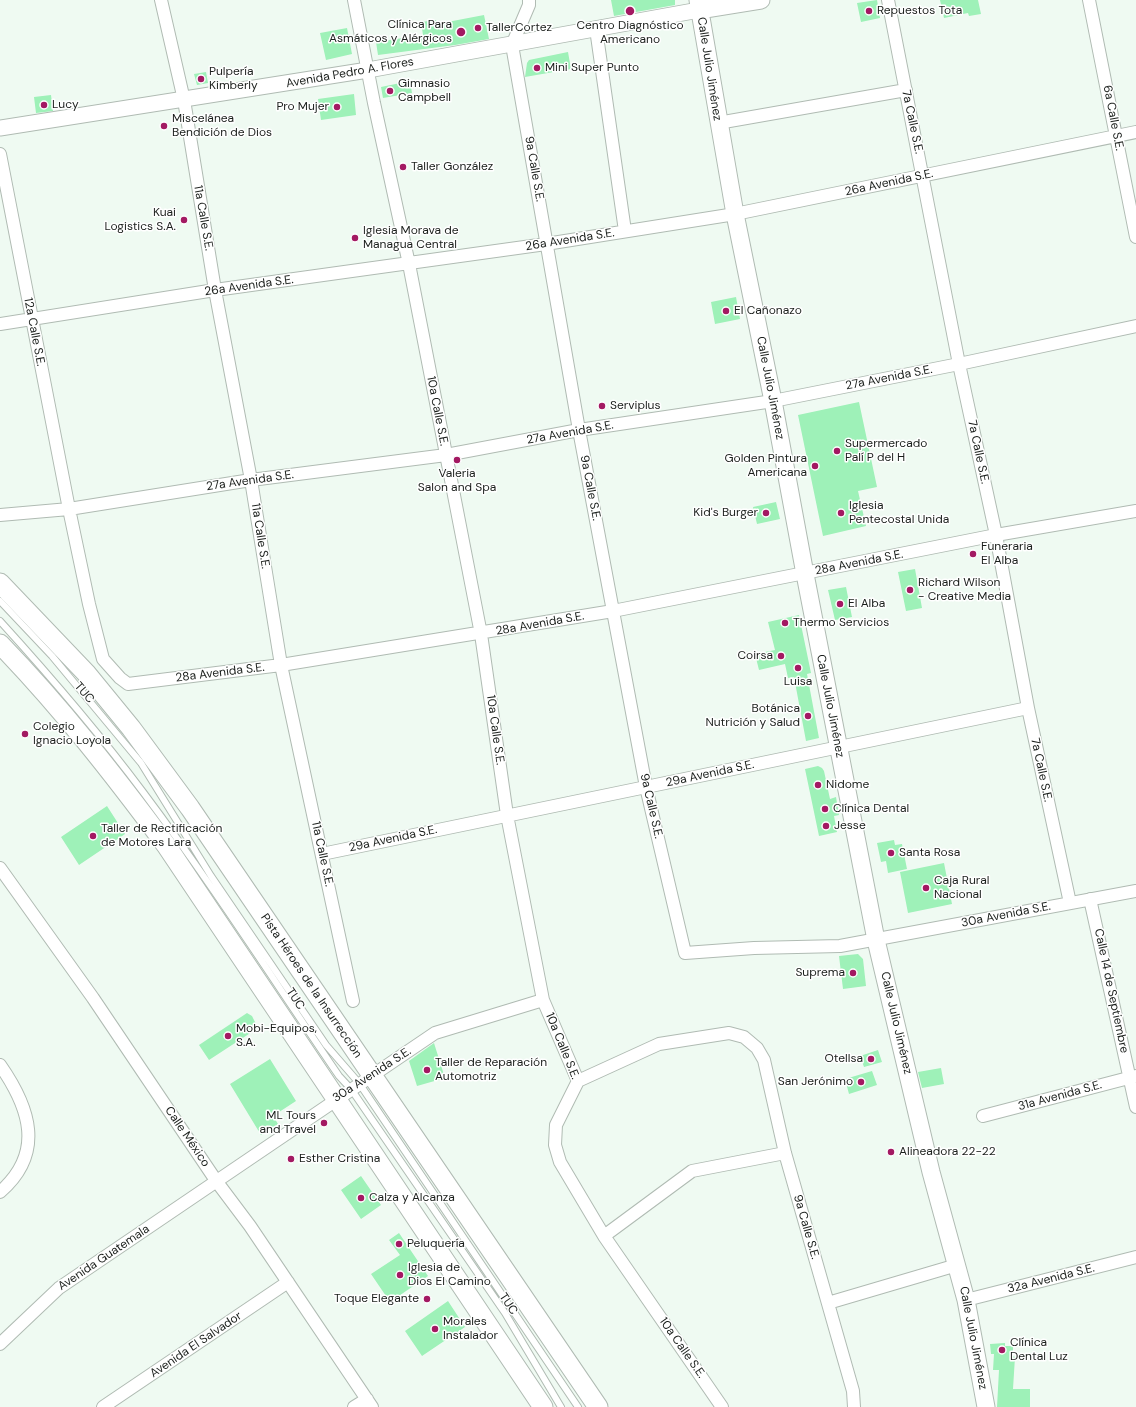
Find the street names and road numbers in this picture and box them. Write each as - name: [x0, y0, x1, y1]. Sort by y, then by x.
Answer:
- street label: Calle Julio Jiménez: [694, 16, 724, 122]
- street label: Avenida Pedro A. Flores: [285, 55, 415, 91]
- street label: 6a Calle S.E.: [1100, 84, 1126, 152]
- street label: 7a Calle S.E.: [898, 89, 926, 155]
- street label: 9a Calle S.E.: [521, 135, 547, 203]
- street label: 26a Avenida S.E.: [844, 167, 934, 199]
- street label: 11a Calle S.E.: [190, 184, 216, 252]
- street label: 26a Avenida S.E.: [524, 226, 616, 254]
- street label: 26a Avenida S.E.: [204, 273, 294, 299]
- street label: 12a Calle S.E.: [20, 297, 48, 367]
- street label: Calle Julio Jiménez: [753, 335, 787, 441]
- street label: 27a Avenida S.E.: [844, 363, 934, 393]
- street label: 10a Calle S.E.: [423, 375, 451, 447]
- street label: 27a Avenida S.E.: [525, 418, 615, 448]
- street label: 7a Calle S.E.: [964, 419, 992, 485]
- street label: 9a Calle S.E.: [577, 454, 603, 522]
- street label: 27a Avenida S.E.: [205, 468, 295, 494]
- street label: 11a Calle S.E.: [248, 502, 272, 570]
- street label: 28a Avenida S.E.: [814, 547, 904, 579]
- street label: 28a Avenida S.E.: [495, 609, 585, 639]
- street label: Calle Julio Jiménez: [813, 653, 847, 759]
- street label: 28a Avenida S.E.: [175, 660, 265, 686]
- street label: TUC: [71, 680, 97, 706]
- street label: 10a Calle S.E.: [483, 694, 507, 766]
- street label: 7a Calle S.E.: [1027, 737, 1055, 803]
- street label: 29a Avenida S.E.: [665, 758, 755, 790]
- street label: 9a Calle S.E.: [637, 772, 665, 840]
- street label: 11a Calle S.E.: [308, 820, 336, 888]
- street label: 29a Avenida S.E.: [348, 823, 438, 855]
- street label: 30a Avenida S.E.: [960, 899, 1052, 931]
- street label: Pista Héroes de la Insurrección: [257, 911, 365, 1061]
- street label: Calle 14 de Septiembre: [1091, 927, 1131, 1055]
- street label: Calle Julio Jiménez: [877, 970, 915, 1076]
- street label: TUC: [283, 985, 307, 1013]
- street label: 10a Calle S.E.: [542, 1011, 582, 1081]
- street label: 30a Avenida S.E.: [330, 1044, 414, 1106]
- street label: 31a Avenida S.E.: [1017, 1078, 1103, 1114]
- street label: Calle México: [161, 1104, 213, 1170]
- street label: 9a Calle S.E.: [790, 1193, 822, 1261]
- street label: Avenida Guatemala: [55, 1222, 153, 1294]
- street label: 32a Avenida S.E.: [1006, 1261, 1096, 1297]
- street label: Calle Julio Jiménez: [956, 1285, 990, 1391]
- street label: TUC: [496, 1290, 520, 1318]
- street label: Avenida El Salvador: [147, 1309, 245, 1381]
- street label: 10a Calle S.E.: [656, 1315, 708, 1381]

